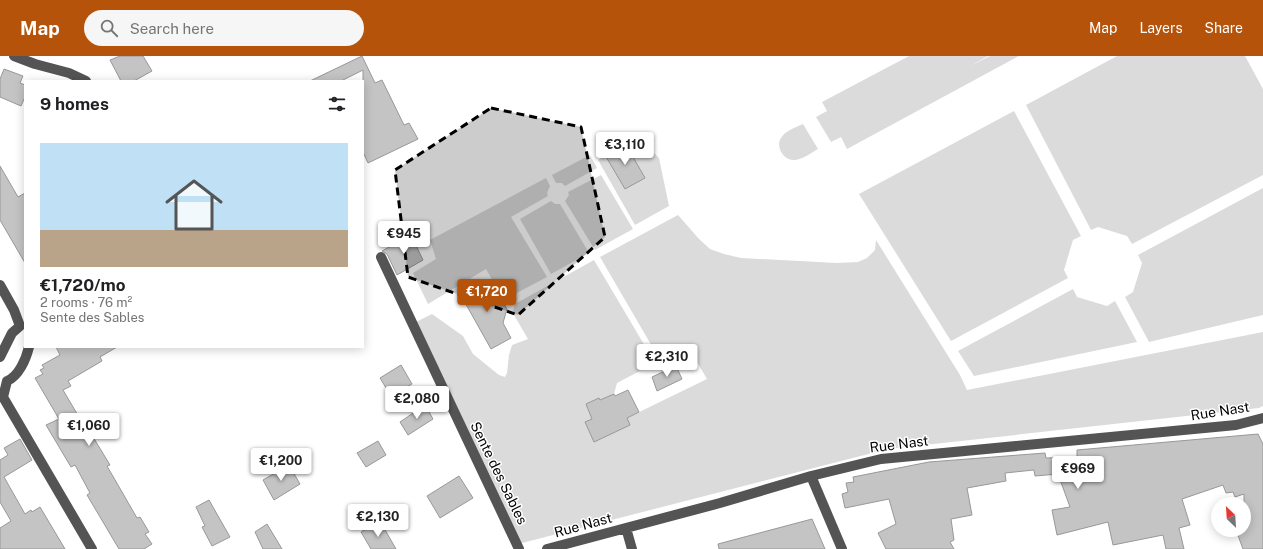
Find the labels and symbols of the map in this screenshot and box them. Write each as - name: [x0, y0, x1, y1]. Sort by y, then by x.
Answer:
- pin: €3,110: [592, 132, 658, 166]
- pin: €945: [380, 221, 428, 255]
- pin: €1,720: [454, 279, 520, 313]
- pin: €2,310: [634, 344, 700, 378]
- pin: €2,080: [384, 386, 450, 420]
- street label: Rue Nast: [1189, 398, 1251, 424]
- pin: €1,060: [56, 413, 122, 447]
- street label: Sente des Sables: [467, 419, 531, 527]
- street label: Rue Nast: [869, 432, 929, 456]
- pin: €1,200: [248, 448, 314, 482]
- pin: €969: [1054, 456, 1102, 490]
- north arrow: [1211, 497, 1251, 537]
- pin: €2,130: [345, 504, 411, 538]
- street label: Rue Nast: [552, 510, 614, 540]

